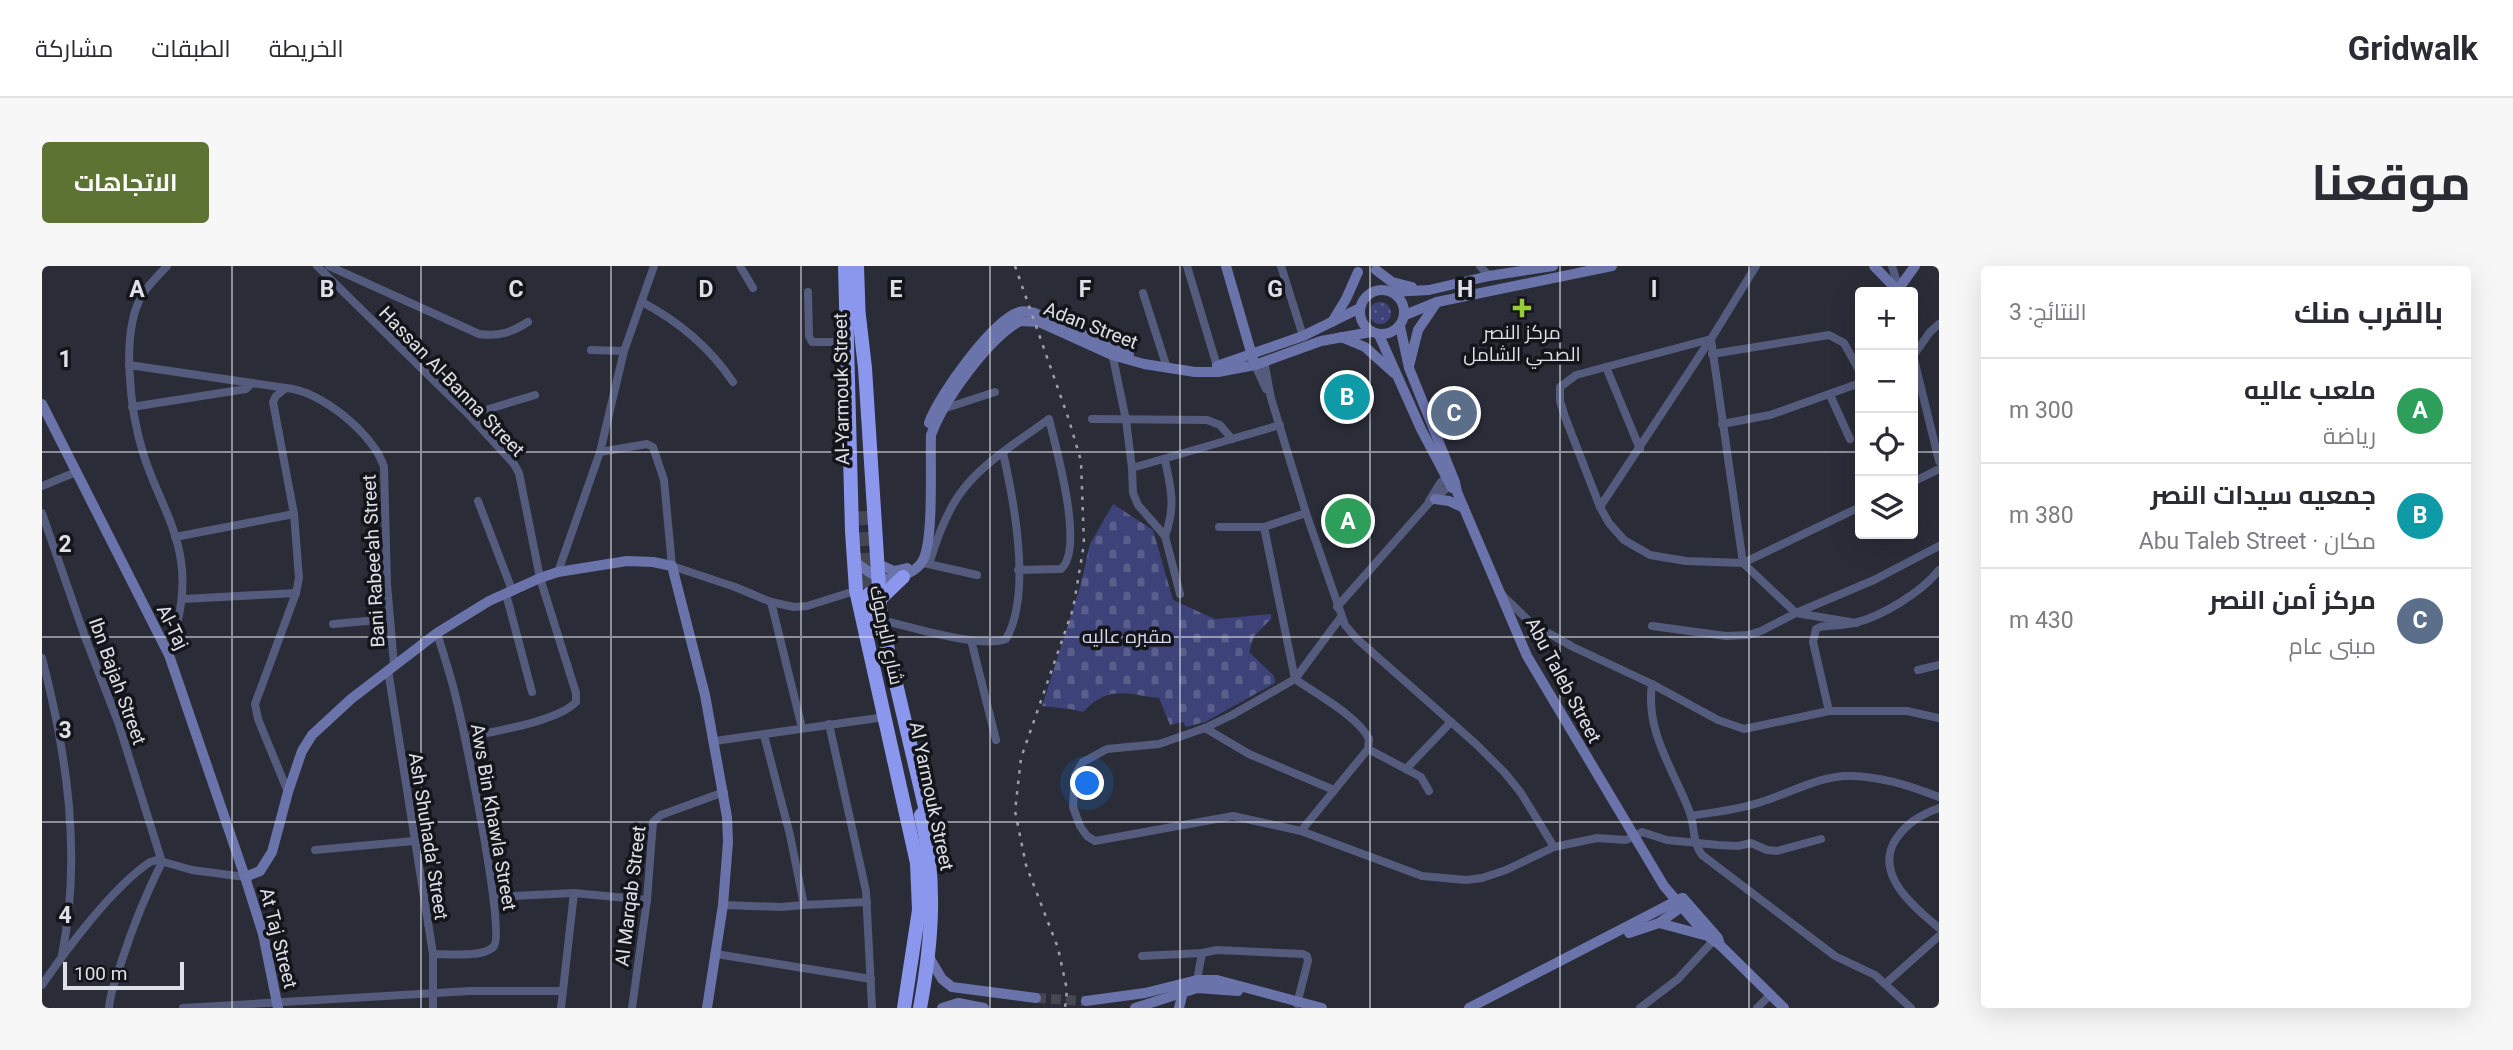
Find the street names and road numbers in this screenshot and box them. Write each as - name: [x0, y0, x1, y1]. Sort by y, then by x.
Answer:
- street label: Adan Street: [1041, 297, 1141, 354]
- street label: Hassan Al-Banna Street: [374, 302, 529, 461]
- street label: Al-Yarmouk Street: [829, 313, 854, 465]
- street label: Bani Rabee'ah Street: [357, 474, 390, 648]
- street label: شارع اليرموك: [863, 583, 908, 687]
- street label: Al-Taj: [152, 601, 193, 654]
- street label: Abu Taleb Street: [1521, 614, 1606, 747]
- street label: Ibn Bajah Street: [84, 615, 151, 748]
- street label: Al Yarmouk Street: [904, 720, 959, 873]
- street label: Aws Bin Khawla Street: [466, 722, 521, 912]
- street label: Ash Shuhada' Street: [404, 751, 453, 921]
- street label: Al Marqab Street: [610, 824, 651, 968]
- street label: At Taj Street: [255, 885, 302, 991]

